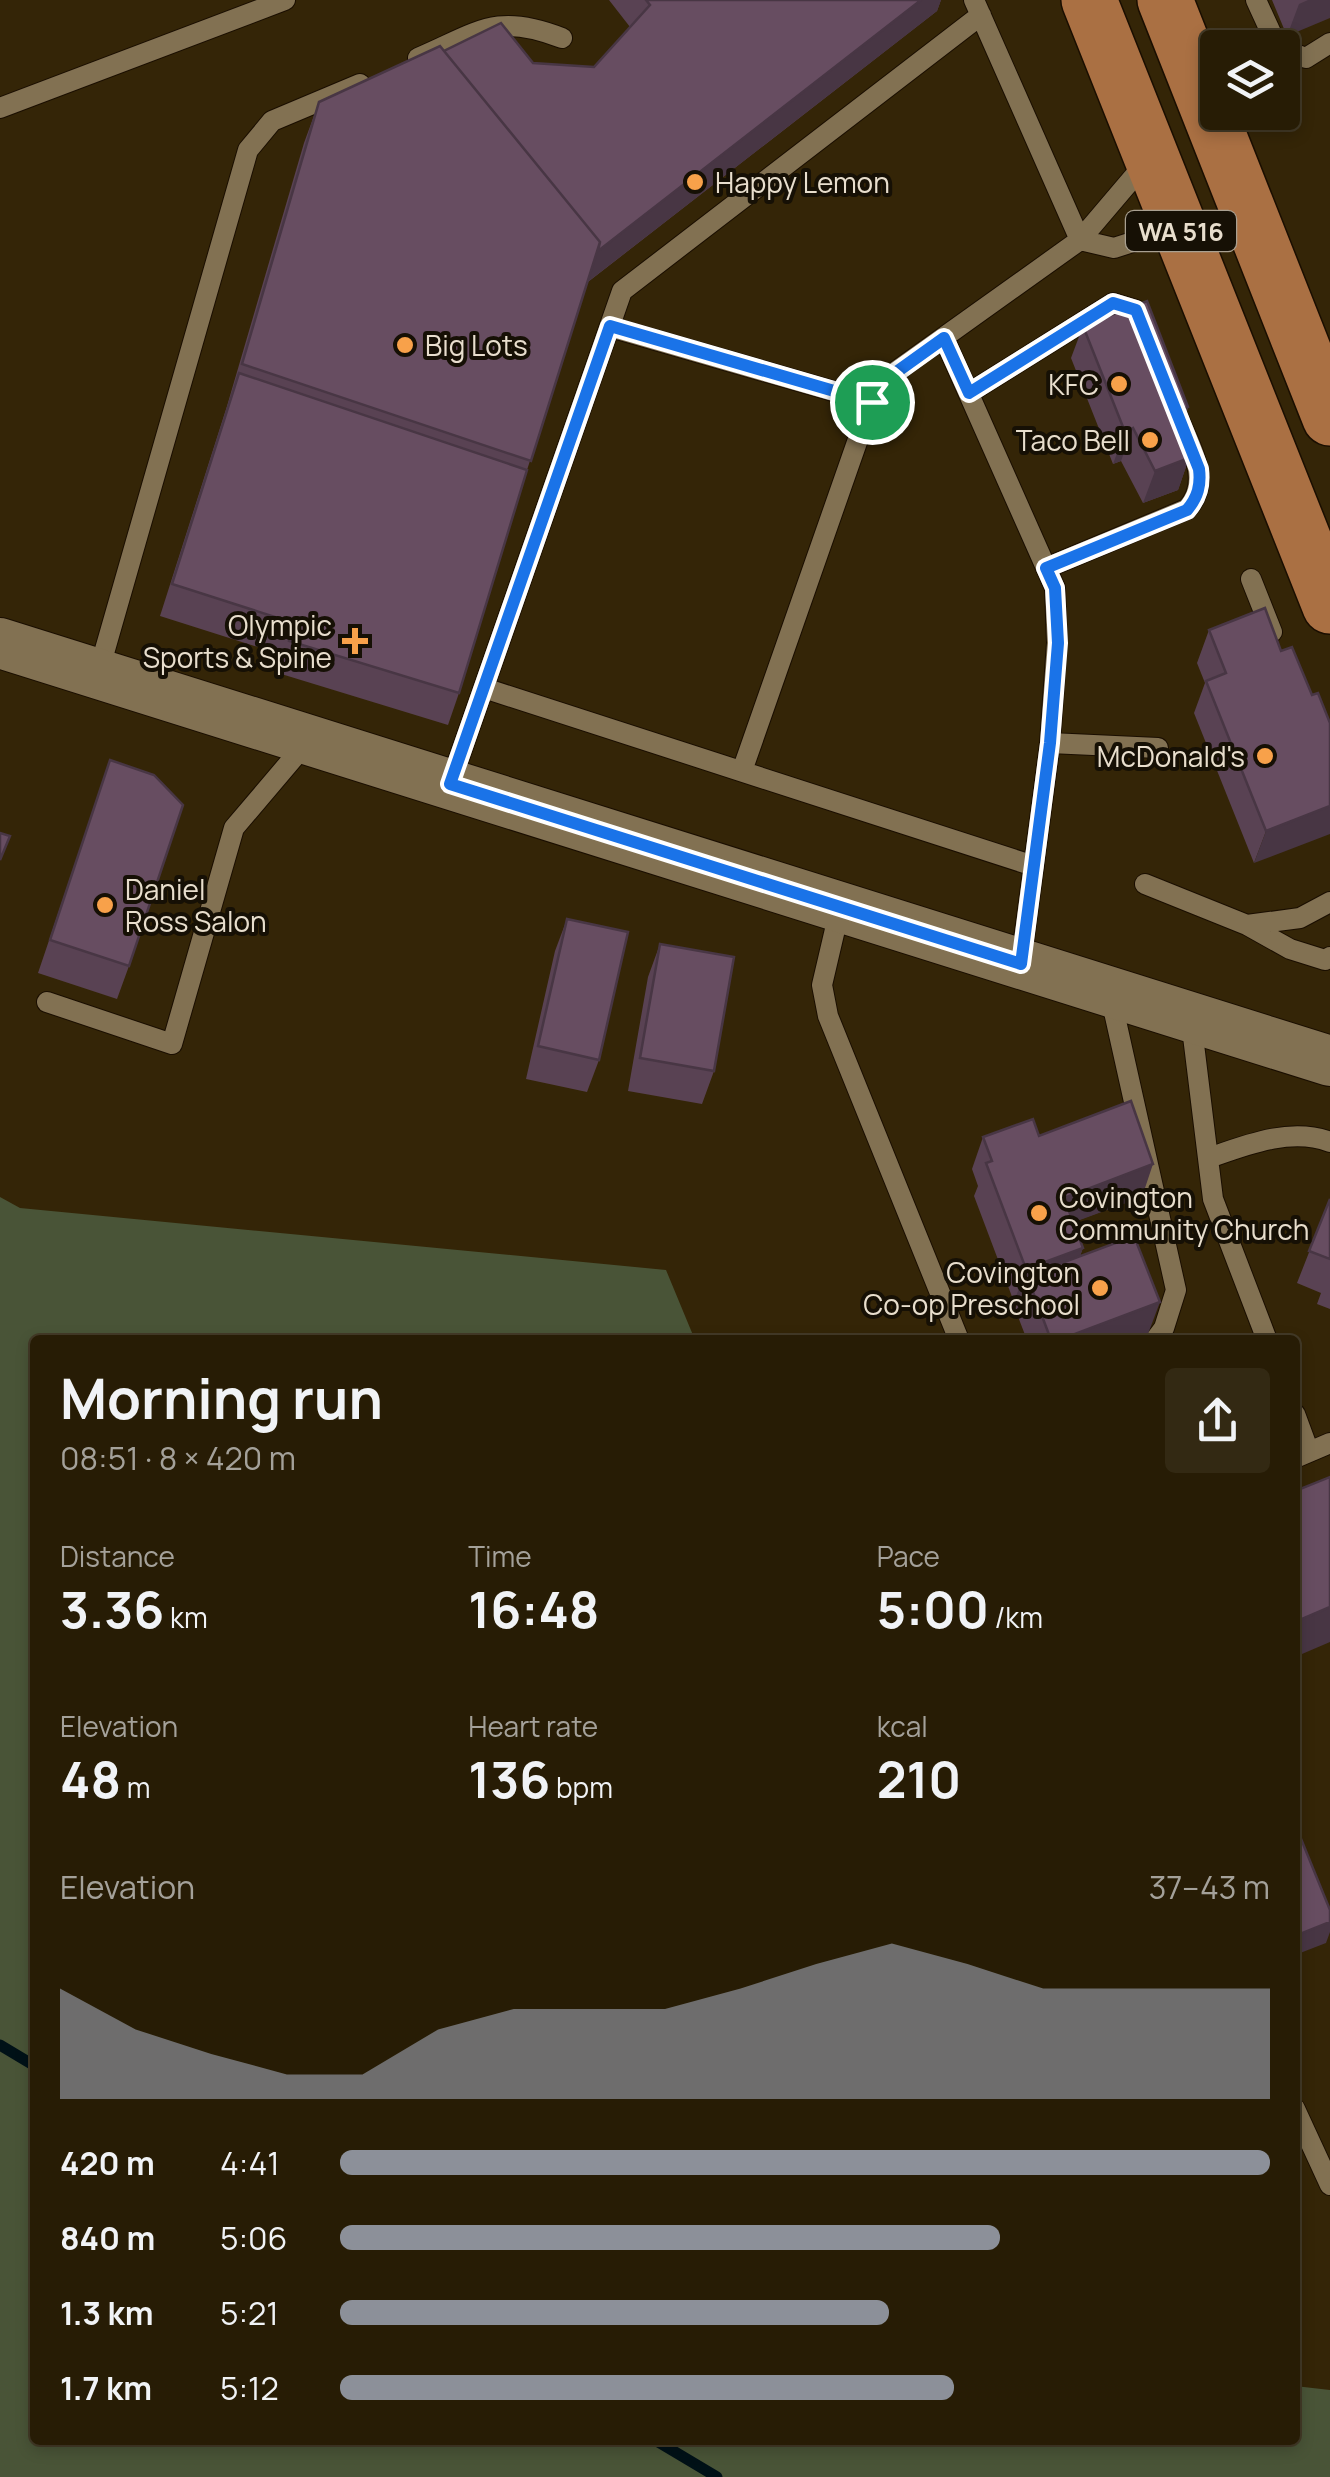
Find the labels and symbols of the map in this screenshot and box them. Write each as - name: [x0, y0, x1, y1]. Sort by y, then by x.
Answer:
- place label: Happy Lemon: [715, 163, 890, 201]
- marker: Happy Lemon: [684, 171, 706, 193]
- road number: WA 516: [1126, 211, 1236, 251]
- place label: Big Lots: [425, 326, 528, 364]
- marker: Big Lots: [394, 334, 416, 356]
- pin: [830, 360, 915, 445]
- place label: KFC: [1048, 365, 1099, 403]
- marker: KFC: [1108, 373, 1130, 395]
- place label: Taco Bell: [1016, 421, 1130, 459]
- marker: Taco Bell: [1139, 429, 1161, 451]
- place label: Olympic Sports & Spine: [143, 606, 332, 676]
- marker: Olympic Sports & Spine: [342, 628, 368, 654]
- place label: McDonald's: [1097, 737, 1245, 775]
- marker: McDonald's: [1254, 745, 1276, 767]
- place label: Daniel Ross Salon: [125, 870, 267, 940]
- marker: Daniel Ross Salon: [94, 894, 116, 916]
- place label: Covington Community Church: [1059, 1178, 1309, 1248]
- marker: Covington Community Church: [1028, 1202, 1050, 1224]
- place label: Covington Co-op Preschool: [863, 1253, 1080, 1323]
- marker: Covington Co-op Preschool: [1089, 1277, 1111, 1299]

